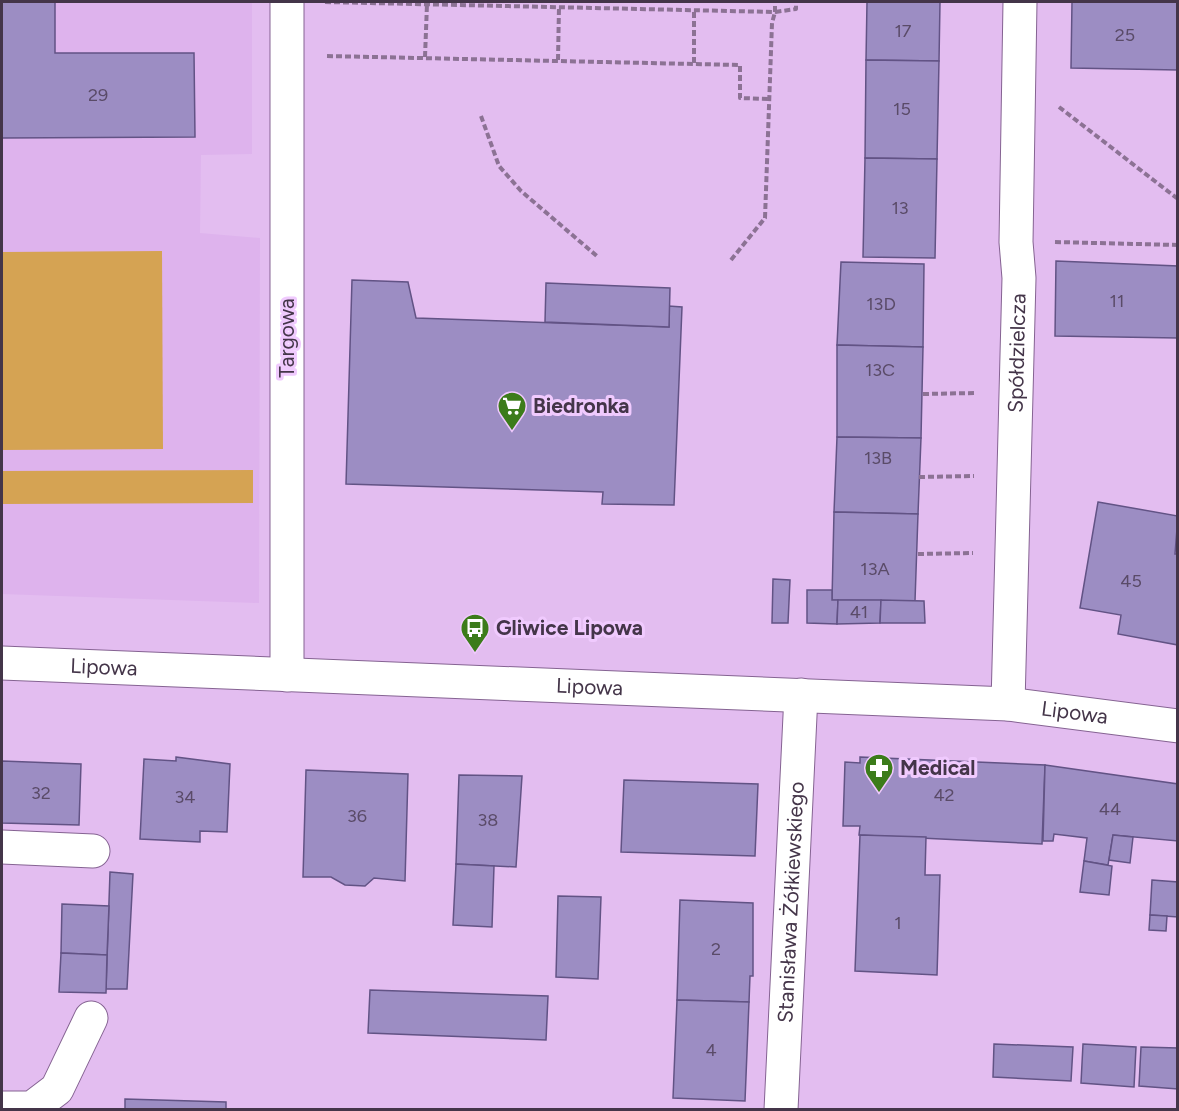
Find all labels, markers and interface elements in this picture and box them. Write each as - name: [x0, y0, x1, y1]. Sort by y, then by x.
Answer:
- house number: 17: [894, 20, 912, 42]
- house number: 25: [1115, 24, 1135, 46]
- house number: 29: [88, 84, 108, 106]
- house number: 15: [893, 98, 911, 120]
- house number: 13: [891, 197, 909, 219]
- house number: 11: [1110, 290, 1124, 312]
- house number: 13D: [866, 293, 896, 315]
- street label: Spółdzielcza: [1003, 293, 1031, 413]
- street label: Targowa: [274, 298, 299, 378]
- house number: 13C: [865, 359, 895, 381]
- supermarket icon: Biedronka: [496, 390, 528, 432]
- place label: Biedronka: [533, 393, 630, 418]
- house number: 13B: [864, 447, 892, 469]
- house number: 13A: [860, 558, 890, 580]
- house number: 45: [1120, 570, 1142, 592]
- house number: 41: [850, 601, 868, 623]
- bus stop icon: Gliwice Lipowa: [459, 612, 491, 654]
- place label: Gliwice Lipowa: [496, 615, 643, 640]
- street label: Lipowa: [70, 653, 138, 681]
- street label: Lipowa: [556, 673, 624, 700]
- street label: Lipowa: [1040, 695, 1110, 729]
- pharmacy icon: Medical: [863, 752, 895, 794]
- place label: Medical: [900, 755, 975, 780]
- street label: Stanisława Żółkiewskiego: [772, 781, 809, 1024]
- house number: 32: [31, 782, 51, 804]
- house number: 42: [933, 784, 955, 806]
- house number: 34: [175, 786, 195, 808]
- house number: 44: [1099, 798, 1121, 820]
- house number: 36: [347, 805, 367, 827]
- house number: 38: [478, 809, 498, 831]
- house number: 1: [894, 912, 902, 934]
- house number: 2: [711, 938, 721, 960]
- house number: 4: [705, 1039, 717, 1061]

